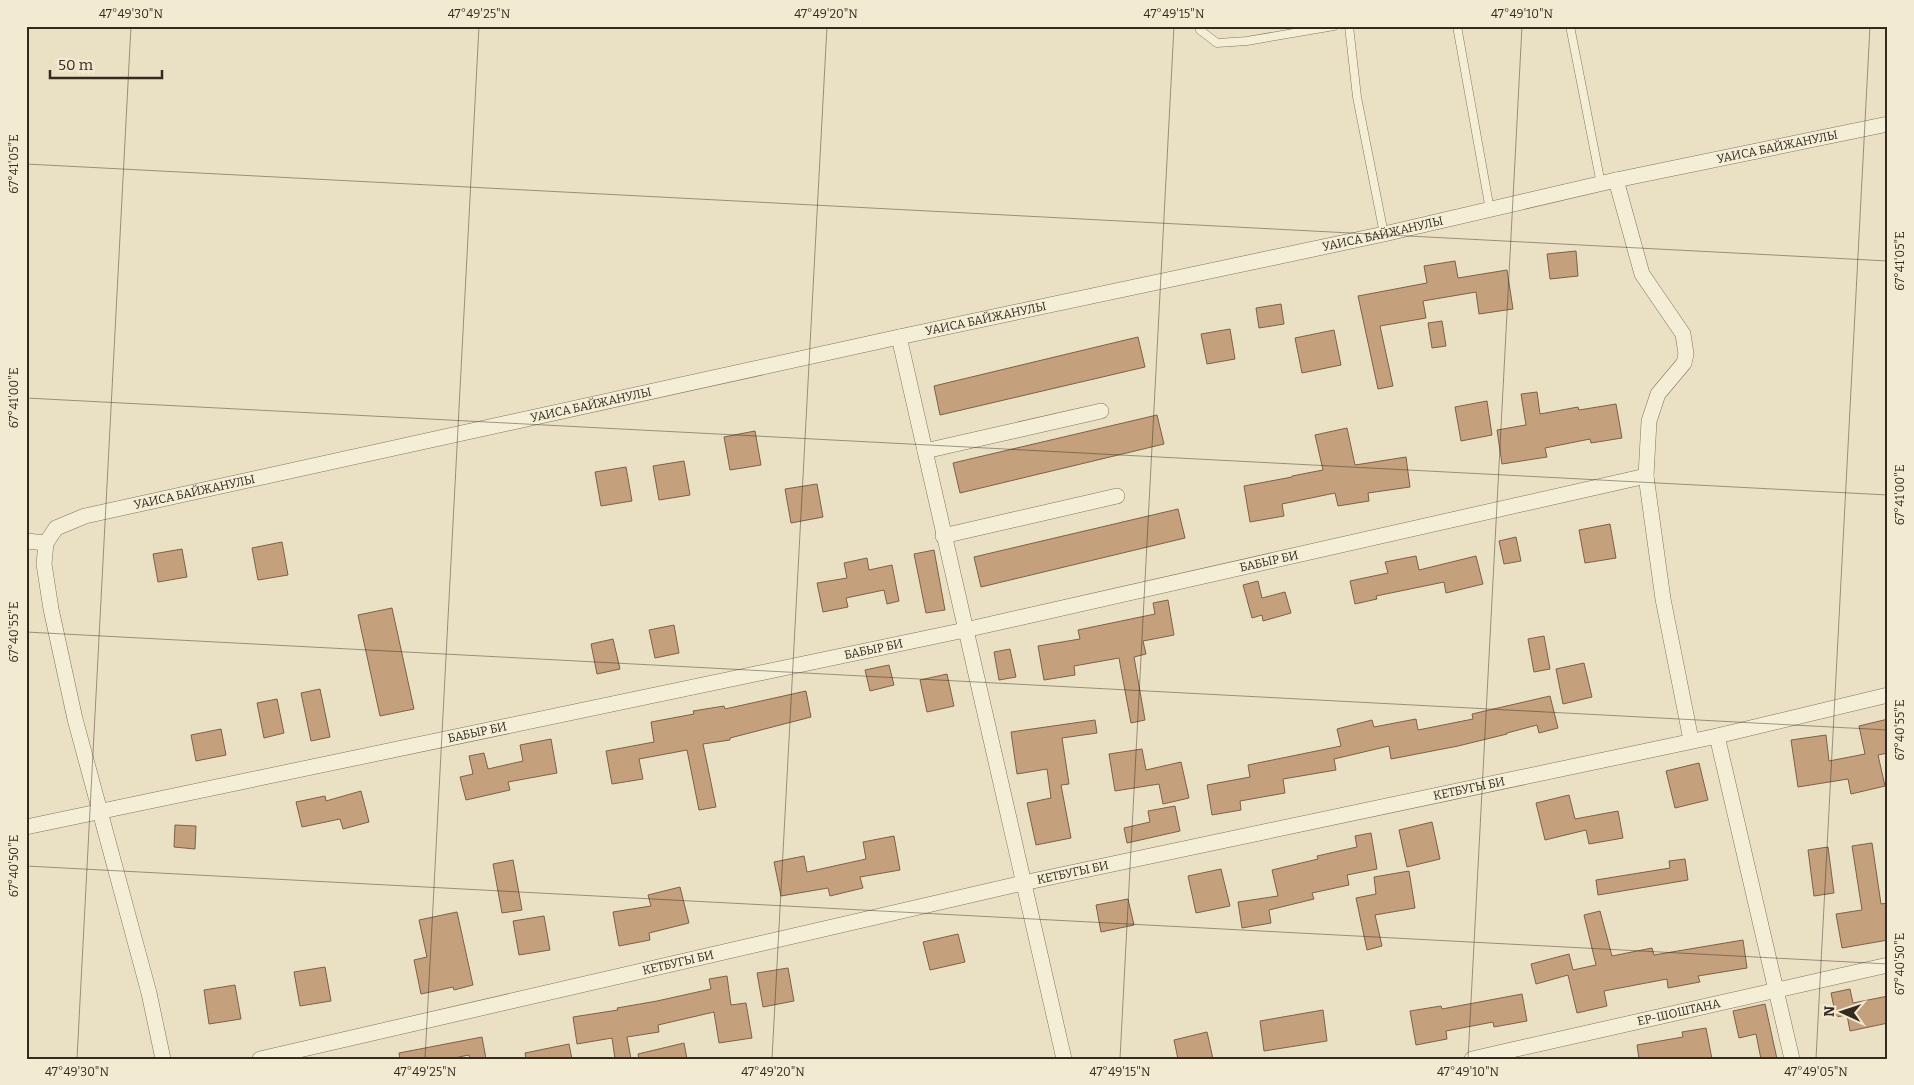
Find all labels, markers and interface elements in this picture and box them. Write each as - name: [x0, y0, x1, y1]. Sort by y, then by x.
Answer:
- text: 47°49'30"N: [99, 7, 164, 21]
- text: 47°49'25"N: [448, 7, 511, 21]
- text: 47°49'20"N: [794, 7, 858, 21]
- text: 47°49'15"N: [1144, 7, 1205, 21]
- text: 47°49'10"N: [1491, 7, 1554, 21]
- scale bar: [50, 48, 162, 80]
- text: 50 m: [58, 56, 94, 74]
- street label: УАИСА БАЙЖАНУЛЫ: [1715, 127, 1839, 166]
- text: 67°41'05"E: [7, 134, 21, 194]
- street label: УАИСА БАЙЖАНУЛЫ: [1321, 213, 1445, 254]
- text: 67°41'05"E: [1893, 231, 1907, 291]
- street label: УАИСА БАЙЖАНУЛЫ: [924, 299, 1048, 338]
- text: 67°41'00"E: [7, 368, 21, 428]
- street label: УАИСА БАЙЖАНУЛЫ: [529, 385, 653, 425]
- text: 67°41'00"E: [1893, 465, 1907, 525]
- street label: УАИСА БАЙЖАНУЛЫ: [133, 472, 256, 512]
- street label: БАБЫР БИ: [1238, 548, 1300, 575]
- text: 67°40'55"E: [7, 602, 21, 662]
- street label: БАБЫР БИ: [843, 636, 904, 662]
- text: 67°40'55"E: [1893, 700, 1907, 760]
- street label: БАБЫР БИ: [447, 719, 508, 745]
- street label: КЕТБУГЫ БИ: [1432, 774, 1506, 803]
- text: 67°40'50"E: [7, 835, 21, 897]
- street label: КЕТБУГЫ БИ: [1036, 858, 1110, 887]
- text: 67°40'50"E: [1893, 933, 1907, 995]
- street label: КЕТБУГЫ БИ: [641, 947, 715, 978]
- north arrow: [1816, 988, 1866, 1038]
- street label: ЕР-ШОШТАНА: [1636, 996, 1722, 1028]
- text: N: [1821, 1005, 1838, 1017]
- text: 47°49'30"N: [45, 1065, 110, 1079]
- text: 47°49'25"N: [394, 1065, 457, 1079]
- text: 47°49'20"N: [741, 1065, 805, 1079]
- text: 47°49'15"N: [1090, 1065, 1151, 1079]
- text: 47°49'10"N: [1437, 1065, 1500, 1079]
- text: 47°49'05"N: [1784, 1065, 1848, 1079]

